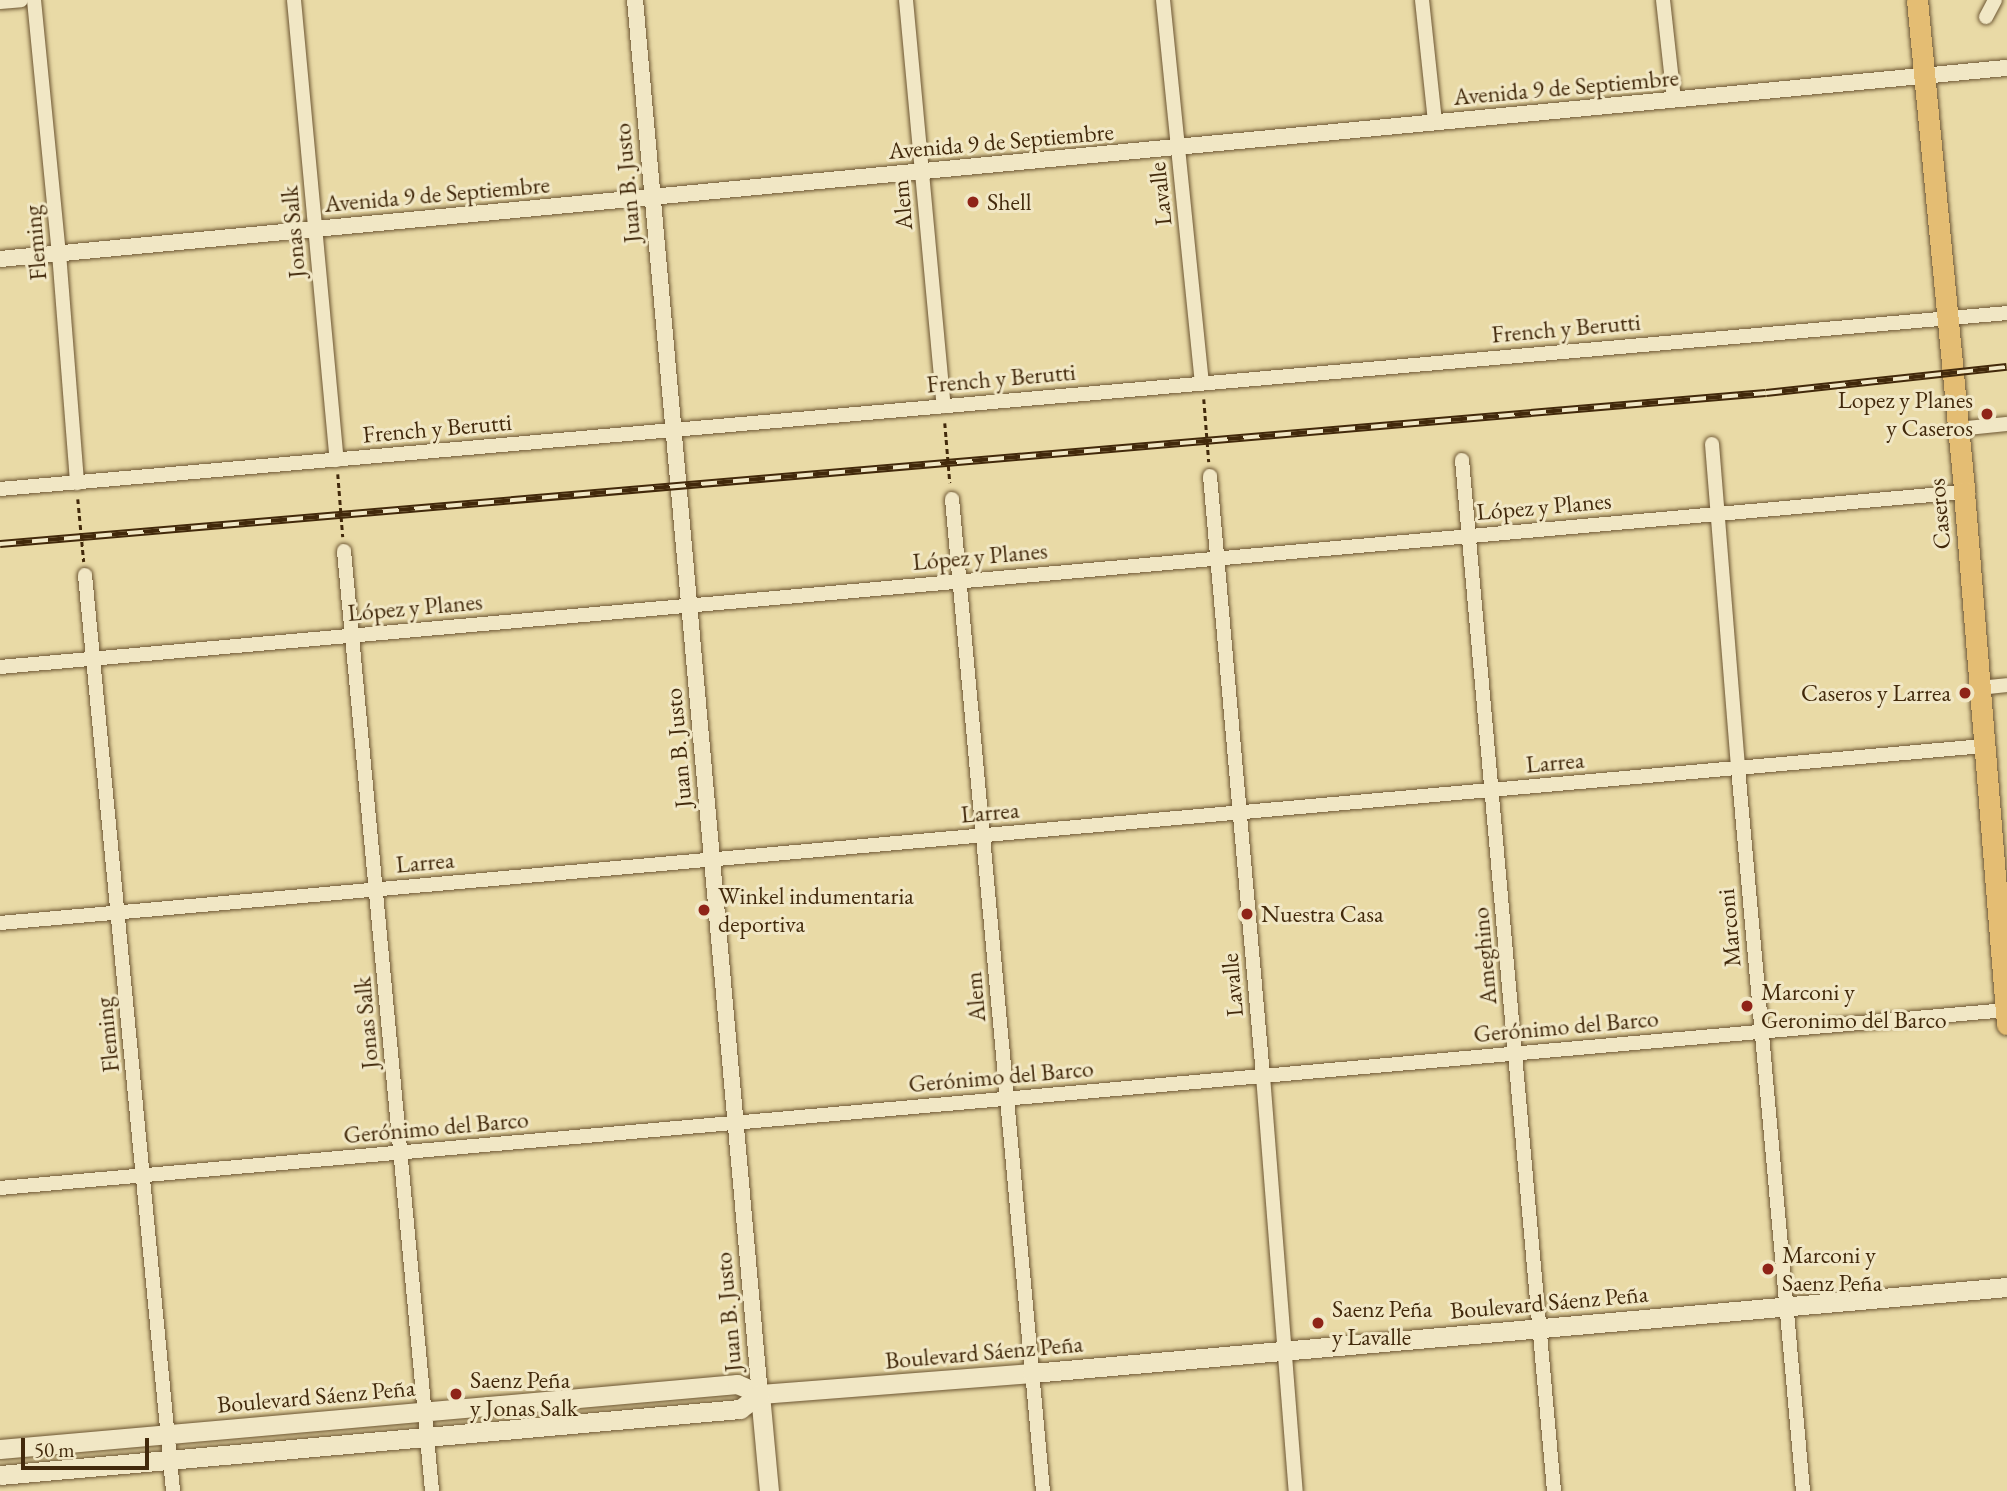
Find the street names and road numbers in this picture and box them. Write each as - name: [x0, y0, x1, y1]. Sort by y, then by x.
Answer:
- street label: Avenida 9 de Septiembre: [1452, 63, 1680, 111]
- street label: Avenida 9 de Septiembre: [887, 117, 1115, 165]
- street label: Juan B. Justo: [607, 122, 647, 244]
- street label: Lavalle: [1142, 161, 1178, 227]
- street label: Avenida 9 de Septiembre: [323, 170, 551, 218]
- street label: Alem: [885, 179, 919, 231]
- street label: Jonas Salk: [275, 185, 311, 279]
- street label: Fleming: [17, 204, 53, 282]
- street label: French y Berutti: [1490, 307, 1642, 349]
- street label: French y Berutti: [925, 357, 1077, 399]
- street label: French y Berutti: [361, 407, 513, 449]
- street label: Caseros: [1922, 477, 1956, 551]
- street label: López y Planes: [1475, 486, 1613, 526]
- street label: López y Planes: [911, 536, 1049, 576]
- street label: López y Planes: [346, 587, 484, 627]
- street label: Juan B. Justo: [658, 687, 698, 809]
- street label: Larrea: [1525, 745, 1585, 779]
- street label: Larrea: [960, 795, 1020, 829]
- street label: Larrea: [395, 845, 455, 879]
- street label: Marconi: [1711, 888, 1747, 968]
- street label: Ameghino: [1465, 906, 1503, 1006]
- street label: Lavalle: [1215, 952, 1249, 1018]
- street label: Alem: [958, 971, 992, 1023]
- street label: Jonas Salk: [348, 976, 384, 1070]
- street label: Fleming: [89, 996, 125, 1074]
- street label: Gerónimo del Barco: [1472, 1004, 1660, 1048]
- street label: Gerónimo del Barco: [907, 1054, 1095, 1098]
- street label: Gerónimo del Barco: [342, 1105, 530, 1149]
- street label: Juan B. Justo: [708, 1251, 748, 1373]
- street label: Boulevard Sáenz Peña: [1449, 1279, 1649, 1325]
- street label: Boulevard Sáenz Peña: [884, 1329, 1084, 1375]
- street label: Boulevard Sáenz Peña: [216, 1373, 416, 1419]

